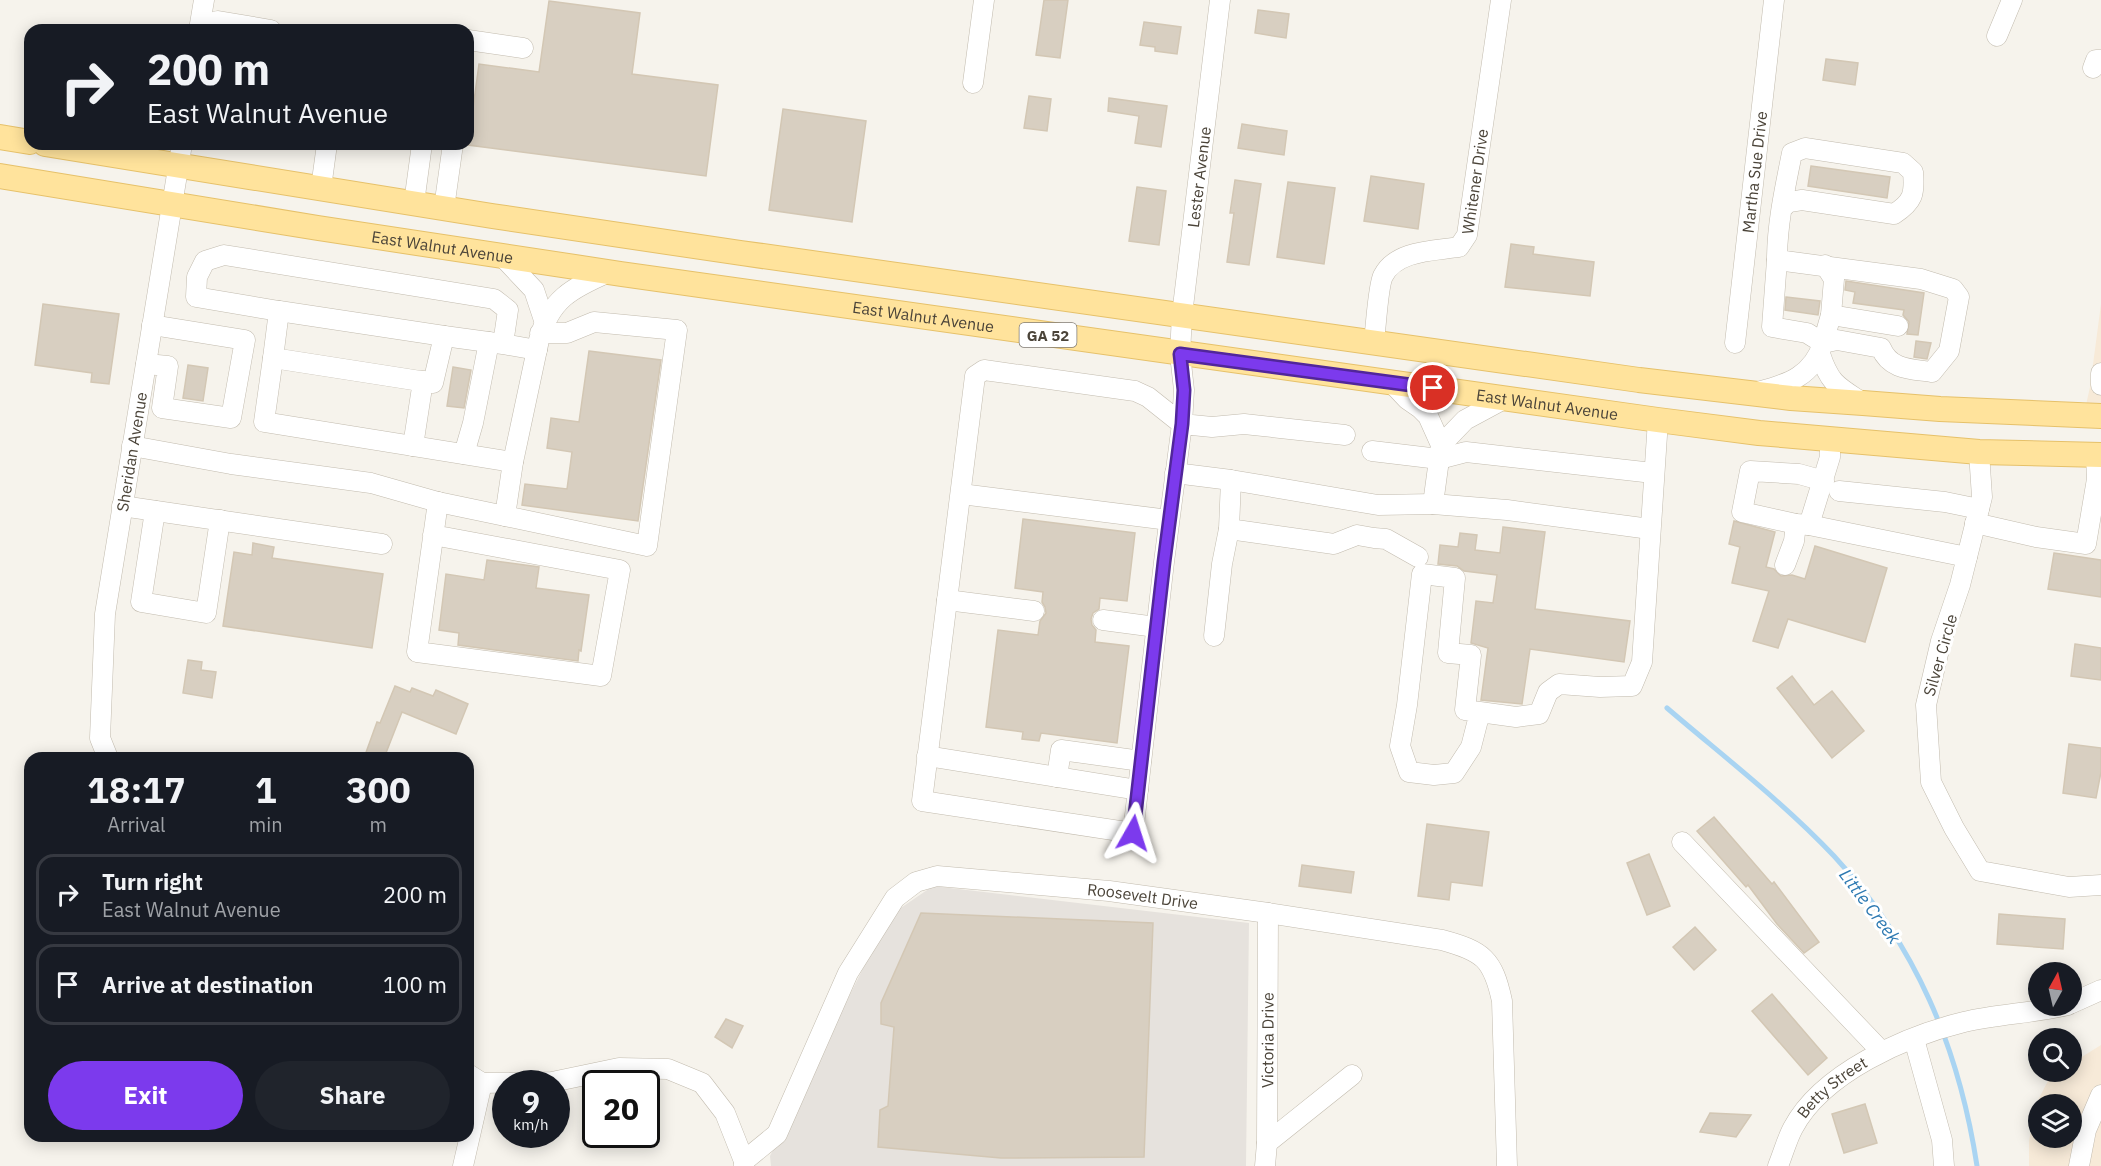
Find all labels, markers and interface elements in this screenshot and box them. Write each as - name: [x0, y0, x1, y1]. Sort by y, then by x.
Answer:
- text: 200 m: [147, 42, 270, 97]
- icon: right: [48, 48, 126, 126]
- text: East Walnut Avenue: [147, 95, 388, 130]
- street label: Martha Sue Drive: [1738, 110, 1771, 234]
- street label: Lester Avenue: [1183, 125, 1215, 229]
- street label: Whitener Drive: [1457, 127, 1492, 236]
- street label: East Walnut Avenue: [370, 226, 515, 268]
- street label: East Walnut Avenue: [851, 297, 996, 336]
- road number: GA 52: [1020, 323, 1076, 347]
- pin: [1407, 362, 1458, 413]
- icon: arrive: [1416, 371, 1449, 404]
- street label: East Walnut Avenue: [1475, 385, 1620, 424]
- street label: Sheridan Avenue: [112, 390, 151, 513]
- street label: Silver Circle: [1919, 611, 1961, 698]
- text: 18:17: [87, 766, 186, 813]
- text: 1: [255, 766, 277, 813]
- text: 300: [346, 766, 411, 813]
- position arrow: [1101, 801, 1165, 865]
- text: Arrival: [107, 811, 166, 838]
- text: min: [249, 811, 283, 838]
- text: m: [370, 811, 387, 838]
- water label: Little Creek: [1834, 864, 1906, 949]
- text: Turn right: [102, 867, 203, 896]
- icon: right: [51, 878, 84, 911]
- street label: Roosevelt Drive: [1086, 879, 1200, 913]
- text: 200 m: [383, 880, 447, 909]
- text: East Walnut Avenue: [102, 896, 281, 923]
- north arrow: [2028, 962, 2082, 1016]
- map controls: [2028, 962, 2082, 1148]
- icon: arrive: [51, 968, 84, 1001]
- text: Arrive at destination: [102, 970, 313, 999]
- text: 100 m: [383, 970, 447, 999]
- street label: Victoria Drive: [1257, 992, 1278, 1088]
- button: search: [2028, 1028, 2082, 1082]
- street label: Betty Street: [1792, 1052, 1871, 1122]
- button: Exit: [48, 1061, 243, 1130]
- button: Share: [255, 1061, 450, 1130]
- speed limit sign: 20: [582, 1070, 660, 1148]
- text: 9: [522, 1082, 540, 1121]
- button: layers: [2028, 1094, 2082, 1148]
- text: km/h: [513, 1115, 549, 1134]

